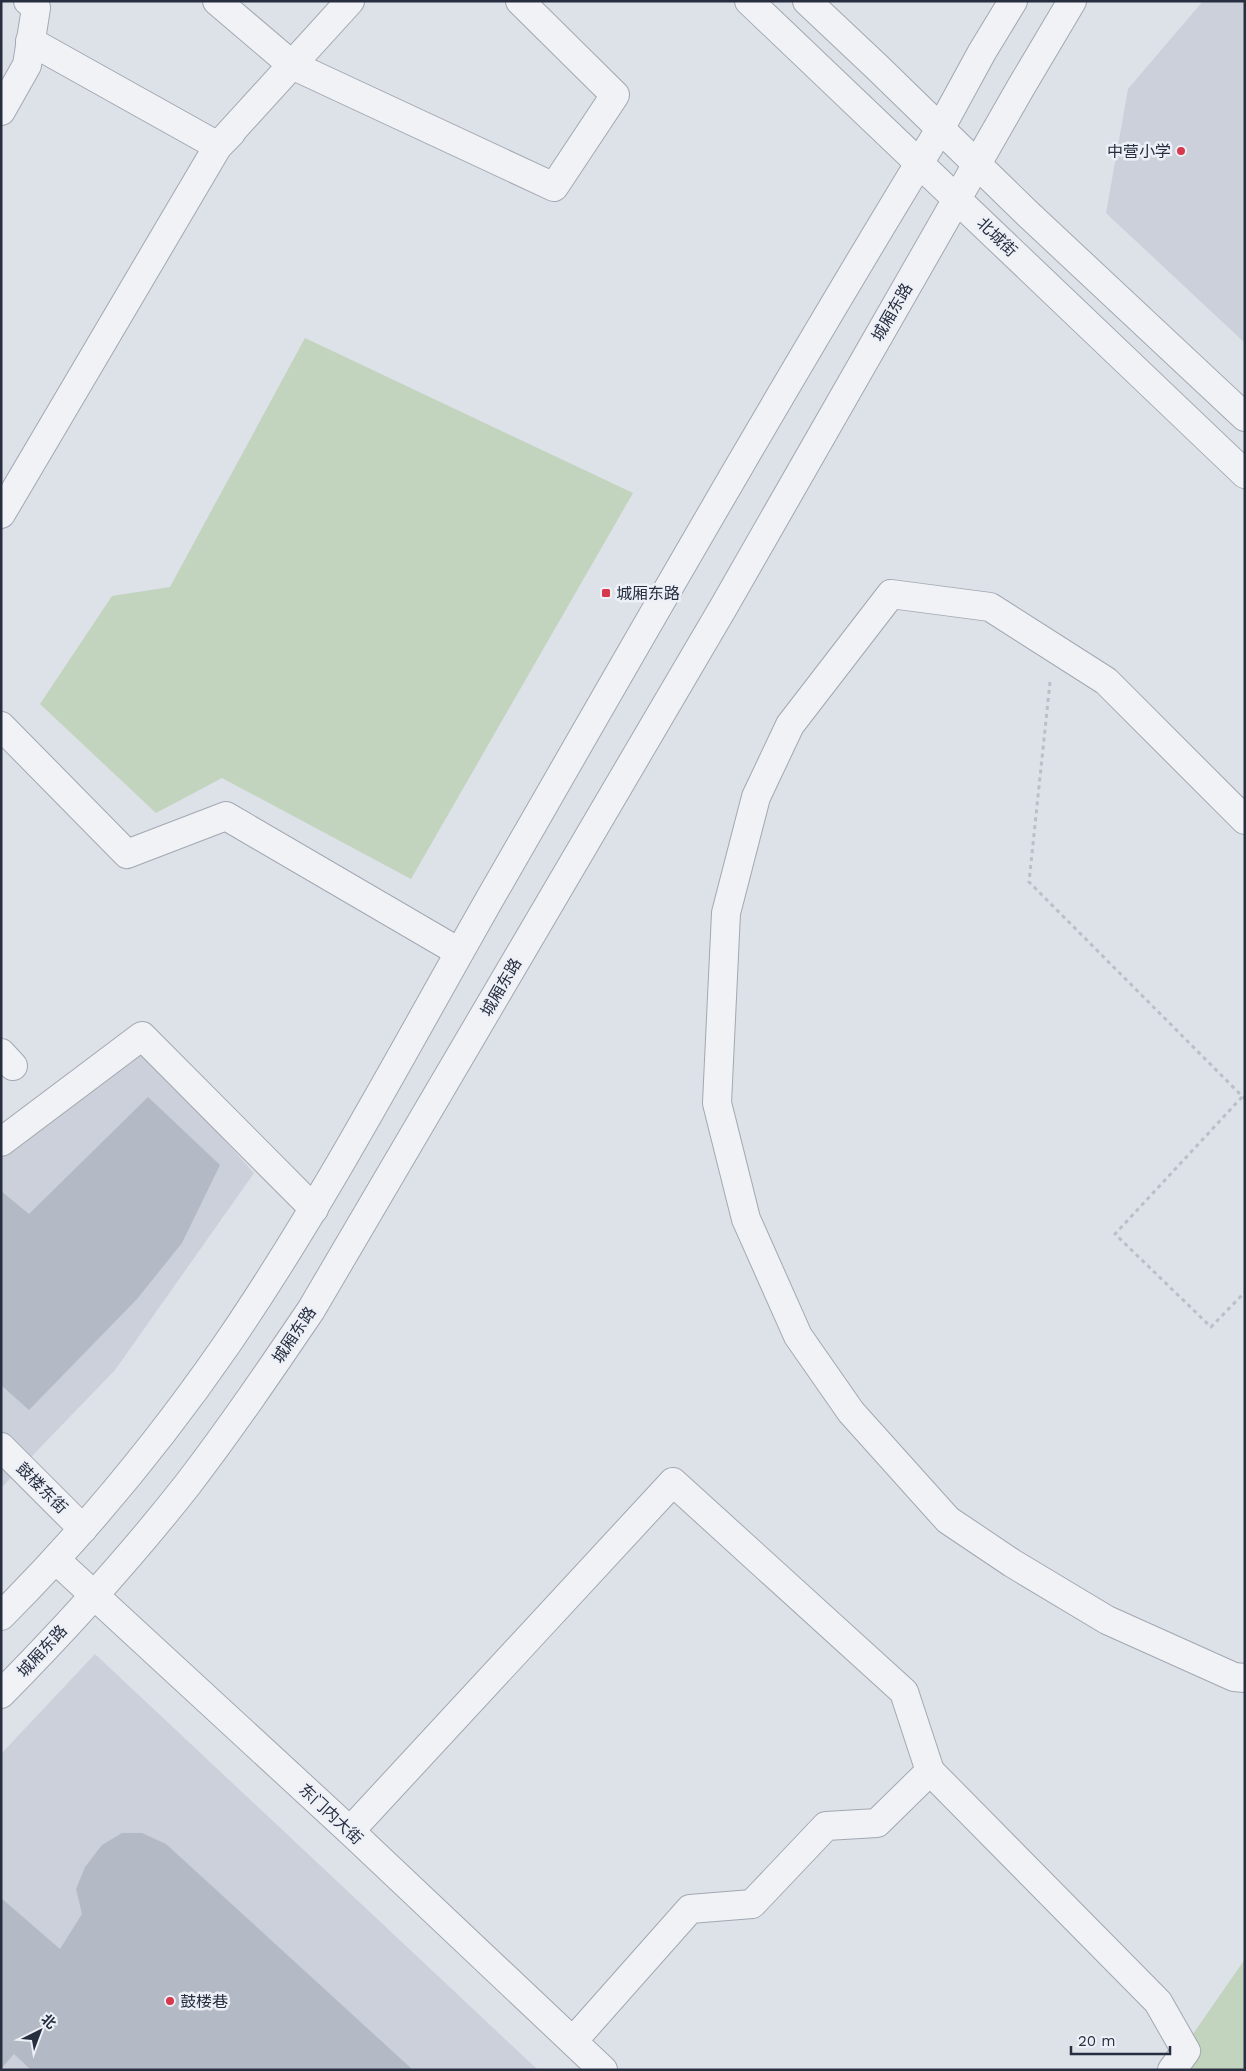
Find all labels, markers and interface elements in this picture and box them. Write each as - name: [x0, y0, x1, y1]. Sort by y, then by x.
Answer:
- place label: 中营小学: [1107, 142, 1171, 161]
- marker: 中营小学: [1175, 145, 1187, 157]
- street label: 北城街: [973, 213, 1021, 261]
- street label: 城厢东路: [868, 280, 916, 344]
- place label: 城厢东路: [616, 584, 680, 603]
- marker: 城厢东路: [600, 587, 612, 599]
- street label: 城厢东路: [477, 955, 525, 1019]
- street label: 城厢东路: [268, 1303, 320, 1367]
- street label: 鼓楼东街: [13, 1459, 71, 1517]
- street label: 城厢东路: [13, 1621, 71, 1681]
- street label: 东门内大街: [295, 1780, 367, 1848]
- place label: 鼓楼巷: [180, 1992, 228, 2011]
- marker: 鼓楼巷: [164, 1995, 176, 2007]
- north arrow: [15, 2006, 65, 2056]
- text: 北: [38, 2011, 59, 2032]
- scale bar: [1071, 2024, 1170, 2056]
- text: 20 m: [1078, 2032, 1116, 2050]

